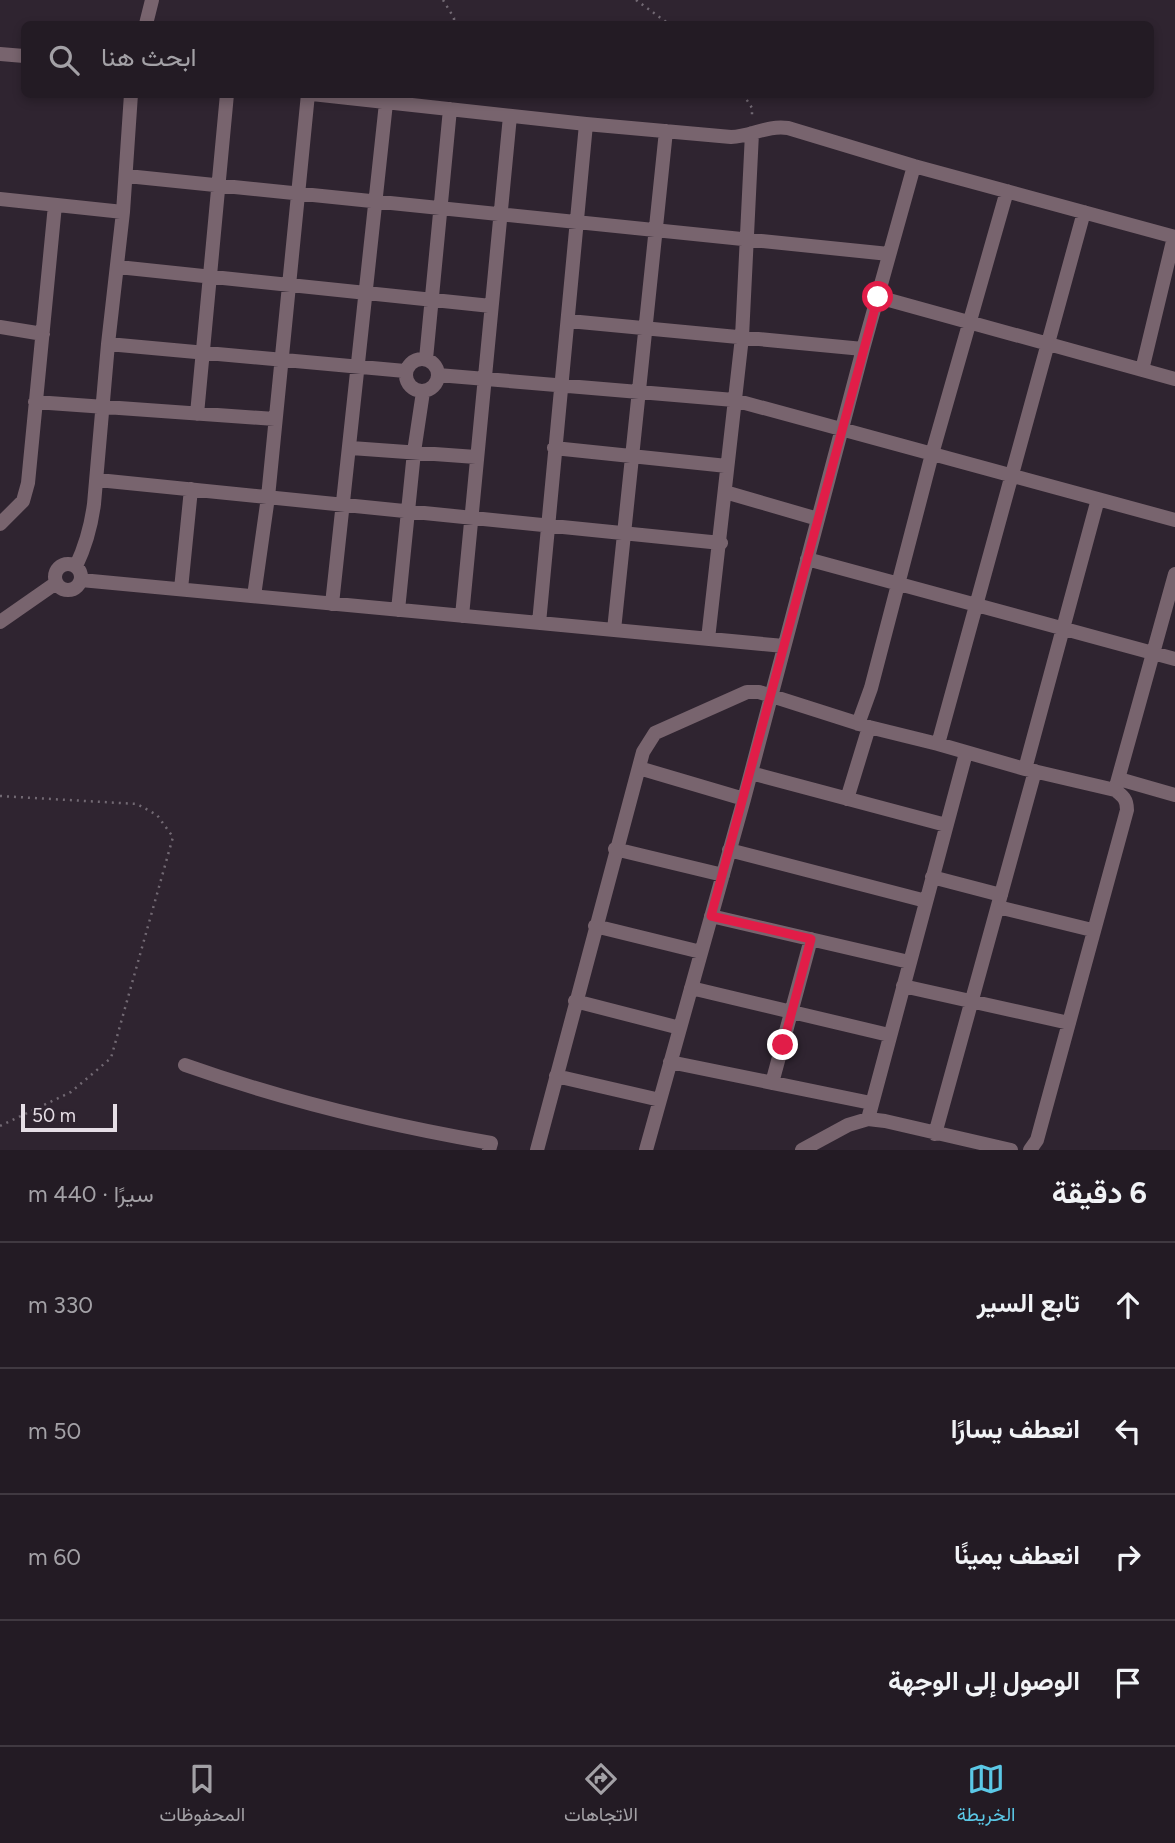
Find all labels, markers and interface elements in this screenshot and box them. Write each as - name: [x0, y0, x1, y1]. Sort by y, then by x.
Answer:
- search box: [21, 21, 1154, 98]
- icon: search: [45, 41, 83, 79]
- text: ابحث هنا: [101, 41, 197, 73]
- route start: [862, 281, 893, 312]
- route end: [767, 1029, 798, 1060]
- scale bar: [21, 1101, 117, 1133]
- text: 50 m: [32, 1104, 76, 1127]
- text: 6 دقيقة: [1052, 1174, 1147, 1211]
- text: سيرًا · 440 m: [28, 1180, 154, 1208]
- icon: ahead: [1109, 1286, 1147, 1324]
- text: تابع السير: [977, 1287, 1080, 1319]
- text: 330 m: [28, 1291, 93, 1319]
- icon: left: [1109, 1412, 1147, 1450]
- text: انعطف يسارًا: [951, 1413, 1080, 1445]
- text: 50 m: [28, 1417, 81, 1445]
- icon: right: [1109, 1538, 1147, 1576]
- text: انعطف يمينًا: [954, 1539, 1080, 1571]
- text: 60 m: [28, 1543, 81, 1571]
- icon: arrive: [1109, 1664, 1147, 1702]
- text: الوصول إلى الوجهة: [888, 1665, 1080, 1697]
- tab: المحفوظات: [160, 1760, 245, 1831]
- tab: الاتجاهات: [564, 1760, 638, 1831]
- tab: الخريطة: [957, 1760, 1016, 1831]

